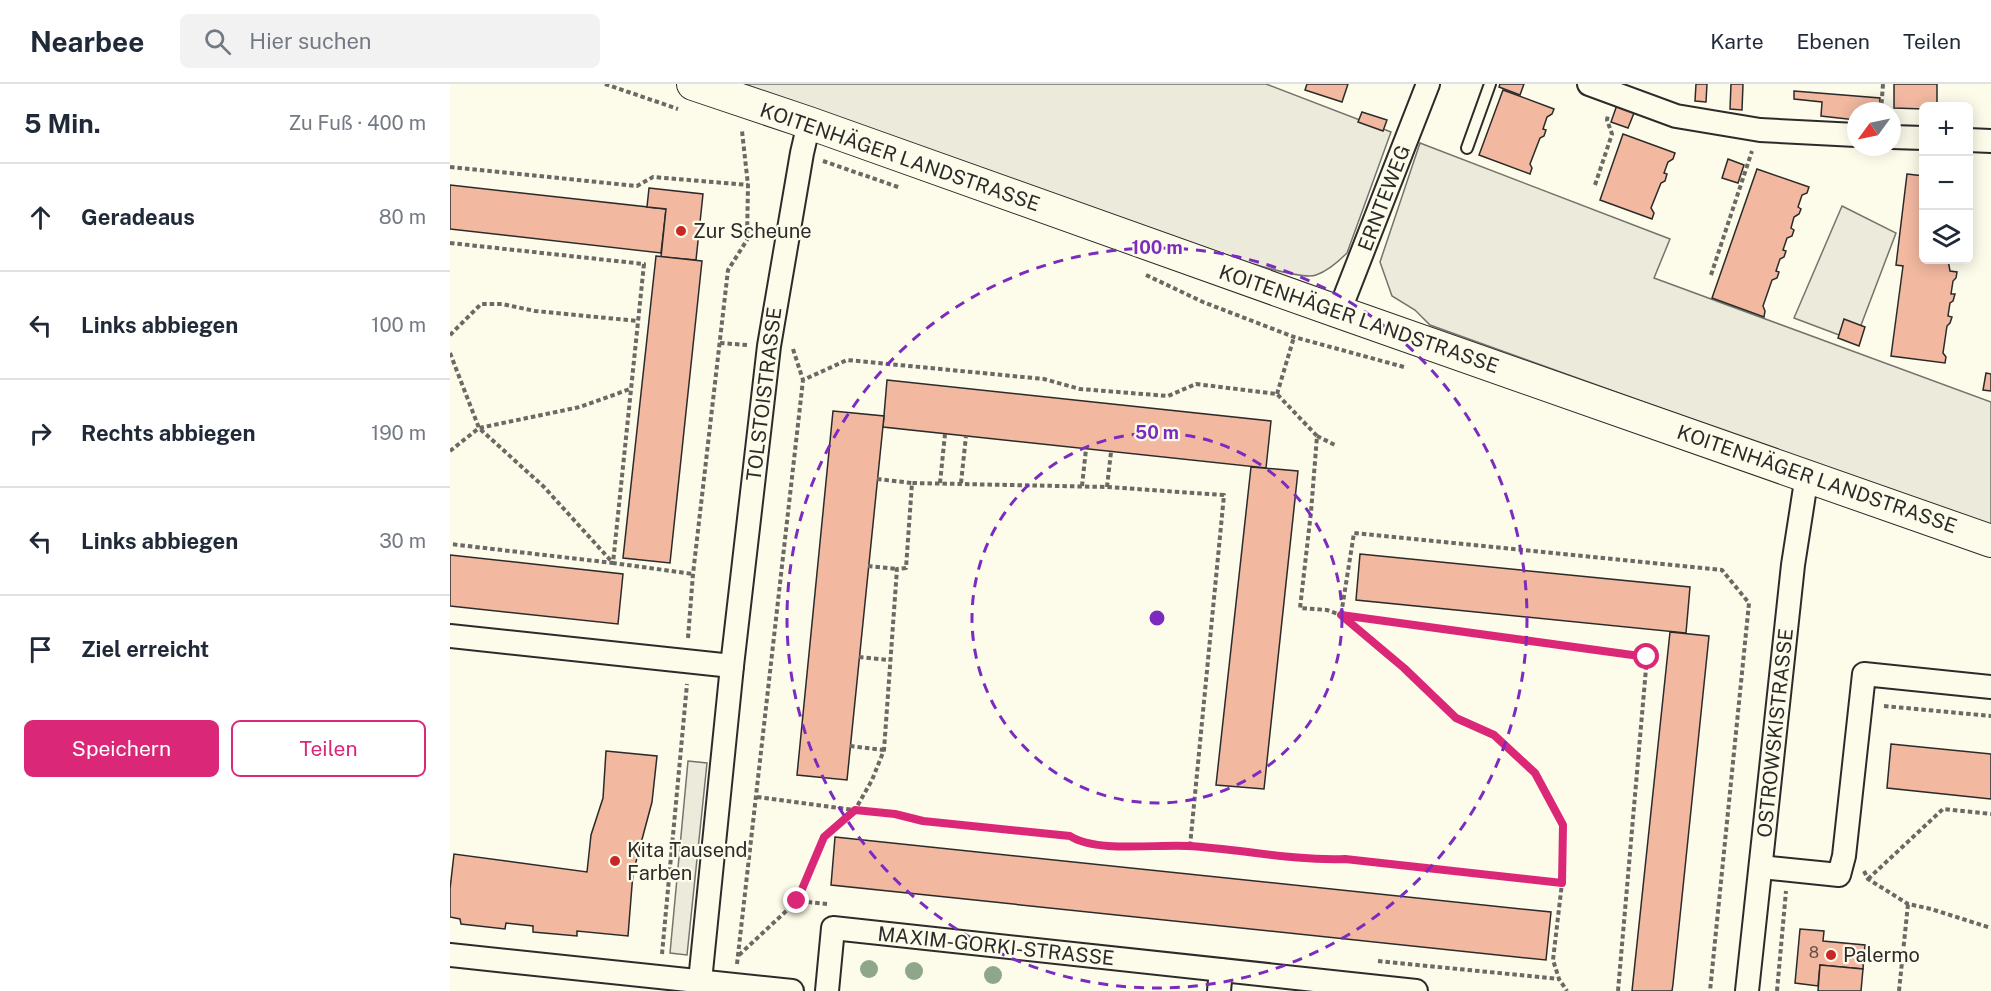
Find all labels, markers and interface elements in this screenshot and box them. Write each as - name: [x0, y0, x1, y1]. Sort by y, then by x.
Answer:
- search box: [180, 14, 600, 68]
- text: Nearbee: [30, 25, 144, 58]
- icon: search: [201, 25, 234, 58]
- text: Hier suchen: [249, 28, 372, 54]
- text: Karte: [1710, 29, 1764, 54]
- text: Ebenen: [1797, 29, 1870, 54]
- text: Teilen: [1903, 29, 1961, 54]
- street label: KOITENHÄGER LANDSTRASSE: [757, 98, 1043, 216]
- north arrow: [1847, 102, 1901, 156]
- map controls: [1919, 102, 1973, 264]
- button: +: [1919, 102, 1973, 156]
- text: 5 Min.: [24, 108, 101, 139]
- text: Zu Fuß · 400 m: [288, 111, 426, 135]
- street label: ERNTEWEG: [1353, 142, 1415, 254]
- button: −: [1919, 156, 1973, 210]
- icon: ahead: [24, 201, 57, 234]
- text: Geradeaus: [81, 204, 195, 230]
- text: 80 m: [379, 205, 426, 229]
- button: layers: [1919, 210, 1973, 264]
- place label: Zur Scheune: [693, 219, 812, 243]
- marker: Zur Scheune: [674, 224, 688, 238]
- text: 100 m: [1131, 237, 1183, 258]
- street label: KOITENHÄGER LANDSTRASSE: [1216, 260, 1502, 378]
- street label: TOLSTOISTRASSE: [741, 306, 787, 482]
- icon: left: [24, 309, 57, 342]
- text: Links abbiegen: [81, 312, 238, 338]
- text: 100 m: [371, 313, 426, 337]
- icon: right: [24, 417, 57, 450]
- text: Rechts abbiegen: [81, 420, 256, 446]
- street label: KOITENHÄGER LANDSTRASSE: [1674, 420, 1960, 538]
- text: 190 m: [371, 421, 426, 445]
- text: 50 m: [1135, 422, 1179, 443]
- icon: left: [24, 525, 57, 558]
- text: Links abbiegen: [81, 528, 238, 554]
- text: 30 m: [379, 529, 426, 553]
- centre of rings: [1147, 608, 1167, 628]
- street label: OSTROWSKISTRASSE: [1752, 627, 1798, 839]
- icon: arrive: [24, 633, 57, 666]
- text: Ziel erreicht: [81, 636, 209, 662]
- route start: [1633, 643, 1659, 669]
- button: Speichern: [24, 720, 219, 777]
- button: Teilen: [231, 720, 426, 777]
- place label: Kita Tausend Farben: [627, 838, 748, 885]
- marker: Kita Tausend Farben: [608, 854, 622, 868]
- route end: [783, 887, 809, 913]
- street label: MAXIM-GORKI-STRASSE: [876, 922, 1116, 970]
- house number: 8: [1809, 943, 1819, 962]
- place label: Palermo: [1843, 943, 1920, 967]
- marker: Palermo: [1824, 948, 1838, 962]

